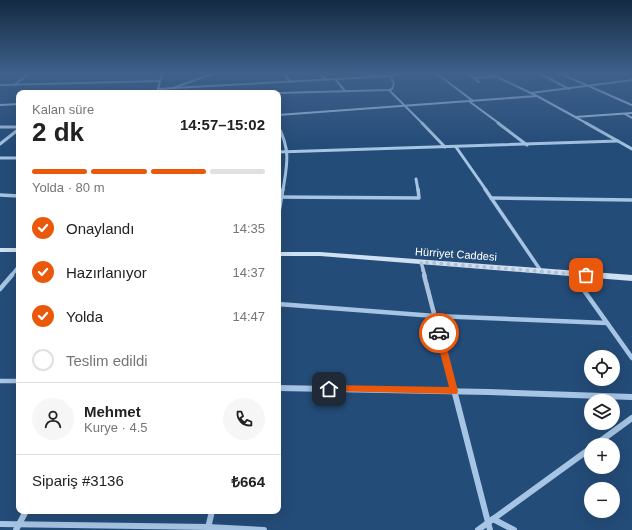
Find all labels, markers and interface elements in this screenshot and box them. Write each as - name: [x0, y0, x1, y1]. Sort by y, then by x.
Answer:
- text: Kalan süre: [32, 102, 94, 117]
- text: 14:57–15:02: [180, 116, 265, 133]
- text: 2 dk: [32, 117, 84, 147]
- text: Yolda · 80 m: [32, 180, 105, 195]
- icon: check: [32, 217, 54, 239]
- text: Onaylandı: [66, 220, 134, 237]
- text: 14:35: [232, 221, 265, 236]
- street label: Hürriyet Caddesi: [415, 245, 497, 263]
- pin: [569, 258, 603, 292]
- icon: check: [32, 261, 54, 283]
- text: Hazırlanıyor: [66, 264, 147, 281]
- icon: bag: [575, 264, 597, 286]
- text: 14:37: [232, 265, 265, 280]
- icon: check: [32, 305, 54, 327]
- text: Yolda: [66, 308, 103, 325]
- text: 14:47: [232, 309, 265, 324]
- courier: [419, 313, 459, 353]
- icon: car: [428, 322, 450, 344]
- map controls: [584, 350, 620, 518]
- button: locate: [584, 350, 620, 386]
- text: Teslim edildi: [66, 352, 148, 369]
- pin: [312, 372, 346, 406]
- icon: home: [318, 378, 340, 400]
- button: layers: [584, 394, 620, 430]
- button: person: [32, 398, 74, 440]
- button: phone: [223, 398, 265, 440]
- text: Mehmet: [84, 403, 141, 420]
- text: Kurye · 4.5: [84, 420, 148, 435]
- button: +: [584, 438, 620, 474]
- text: Sipariş #3136: [32, 472, 124, 489]
- text: ₺664: [231, 473, 265, 490]
- button: −: [584, 482, 620, 518]

